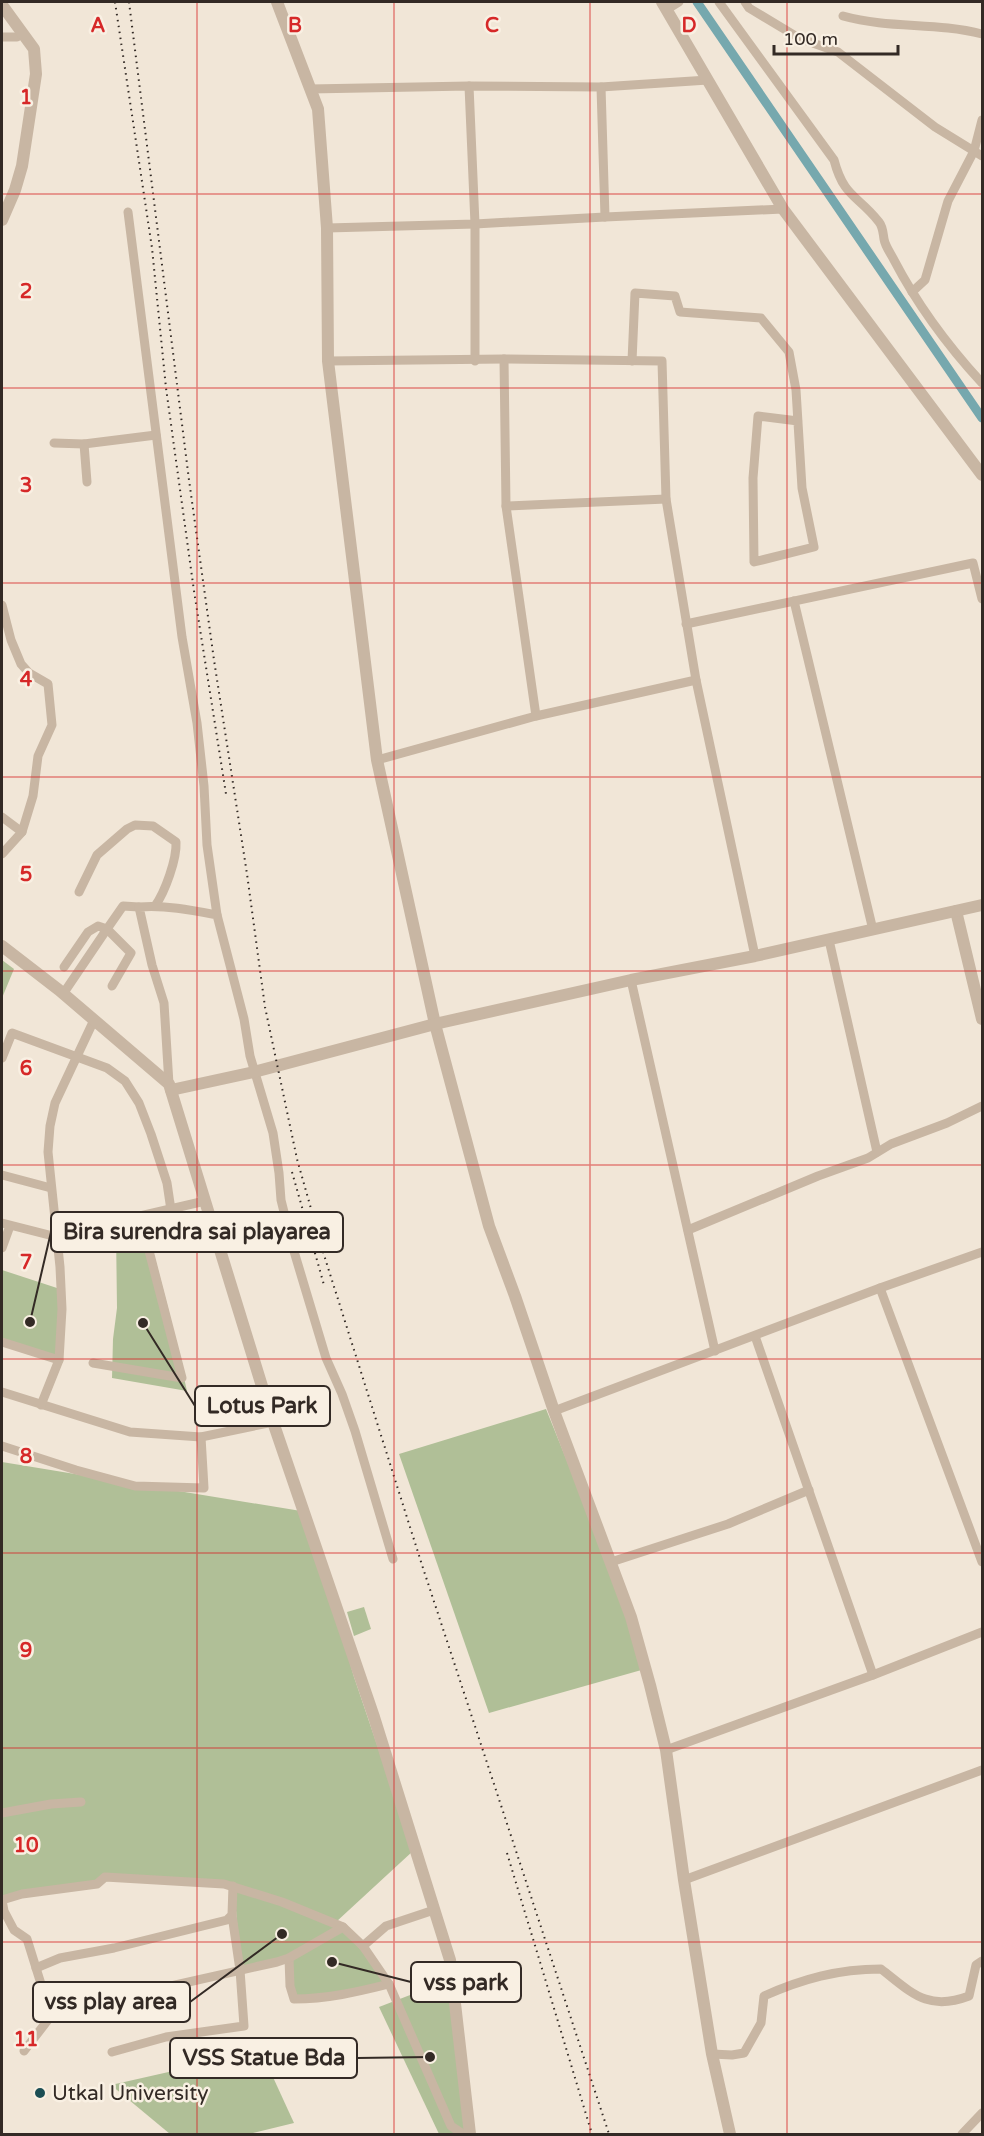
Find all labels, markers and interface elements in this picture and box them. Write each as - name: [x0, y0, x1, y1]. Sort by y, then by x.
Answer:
- text: A: [91, 14, 106, 38]
- text: B: [288, 14, 302, 38]
- text: C: [485, 14, 499, 38]
- text: D: [681, 14, 697, 38]
- scale bar: [774, 18, 898, 56]
- text: 100 m: [783, 28, 838, 50]
- text: 1: [20, 86, 32, 110]
- text: 2: [20, 280, 32, 304]
- text: 3: [20, 474, 32, 498]
- text: 4: [20, 668, 33, 692]
- text: 5: [20, 863, 32, 887]
- text: 6: [20, 1057, 32, 1081]
- callout: Bira surendra sai playarea: [51, 1212, 343, 1252]
- text: Bira surendra sai playarea: [63, 1219, 331, 1245]
- text: 7: [20, 1251, 32, 1275]
- callout: Lotus Park: [195, 1386, 330, 1426]
- text: Lotus Park: [206, 1393, 318, 1419]
- text: 8: [20, 1445, 32, 1469]
- text: 9: [20, 1639, 32, 1663]
- text: 10: [13, 1834, 39, 1858]
- callout: vss park: [411, 1962, 521, 2002]
- text: vss park: [423, 1970, 509, 1996]
- callout: vss play area: [33, 1982, 190, 2022]
- text: vss play area: [45, 1989, 177, 2015]
- text: 11: [13, 2028, 39, 2052]
- callout: VSS Statue Bda: [170, 2038, 357, 2078]
- text: VSS Statue Bda: [183, 2045, 345, 2071]
- place label: Utkal University: [52, 2081, 208, 2106]
- marker: Utkal University: [33, 2086, 47, 2100]

